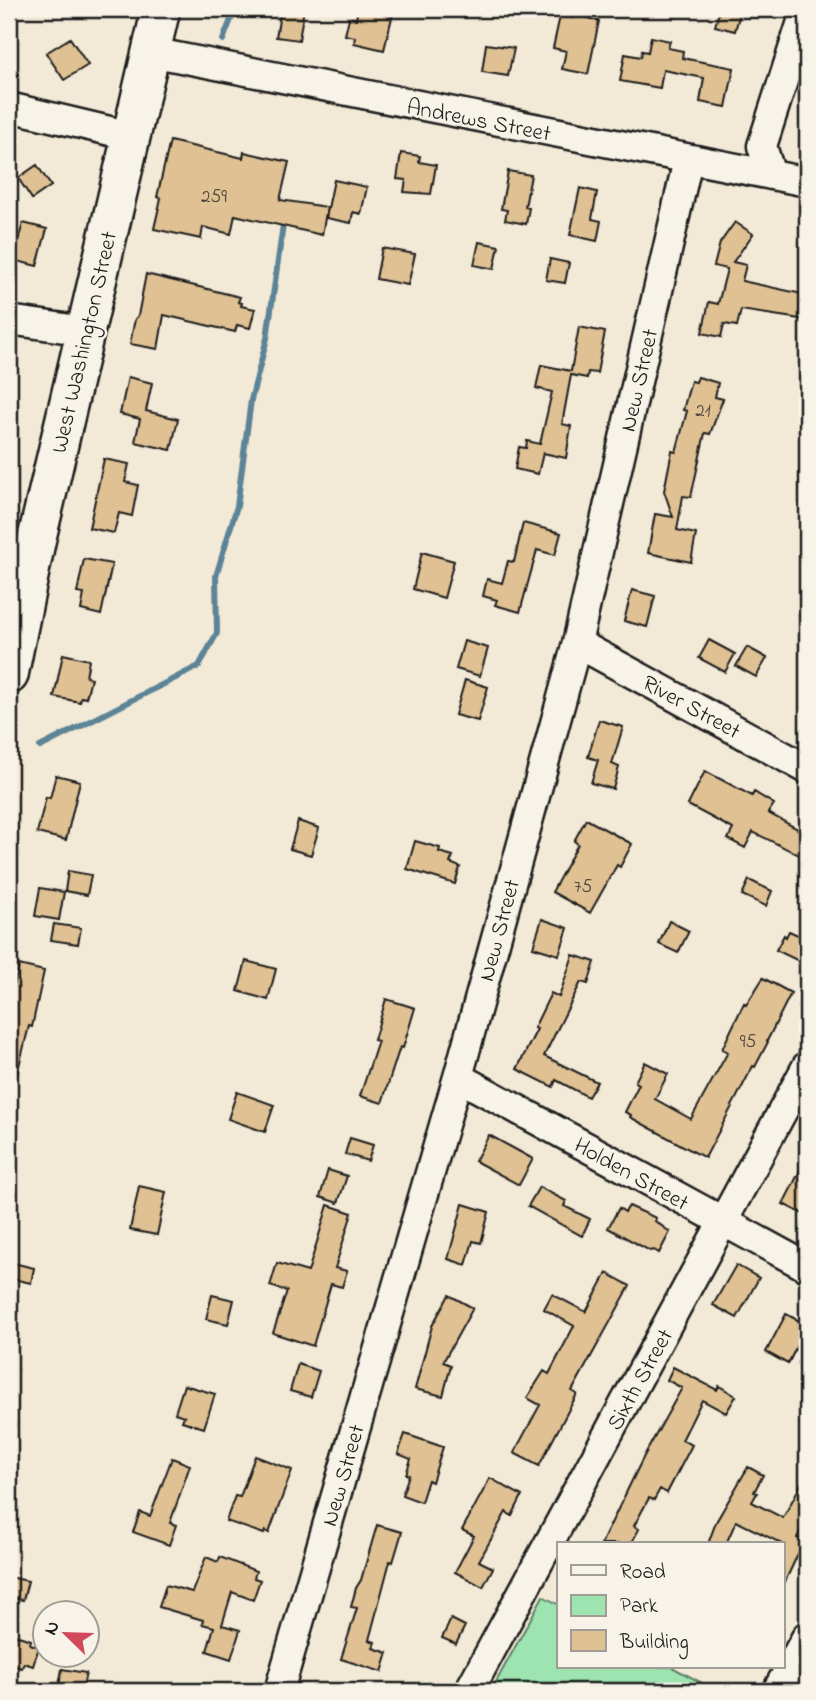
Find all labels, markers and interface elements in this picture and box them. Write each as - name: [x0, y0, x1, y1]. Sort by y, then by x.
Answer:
- street label: Andrews Street: [404, 91, 554, 152]
- house number: 259: [201, 184, 227, 211]
- street label: West Washington Street: [44, 228, 128, 457]
- street label: New Street: [613, 326, 668, 435]
- house number: 21: [695, 398, 711, 425]
- street label: River Street: [636, 668, 746, 749]
- house number: 75: [574, 874, 592, 901]
- street label: New Street: [471, 876, 530, 985]
- house number: 95: [740, 1029, 756, 1056]
- street label: Holden Street: [567, 1130, 694, 1220]
- street label: Sixth Street: [600, 1323, 683, 1437]
- street label: New Street: [314, 1421, 375, 1531]
- legend: [557, 1542, 784, 1668]
- text: Road: [620, 1558, 666, 1588]
- text: Park: [620, 1592, 659, 1622]
- north arrow: [32, 1598, 102, 1668]
- text: N: [38, 1617, 68, 1640]
- text: Building: [619, 1628, 689, 1660]

